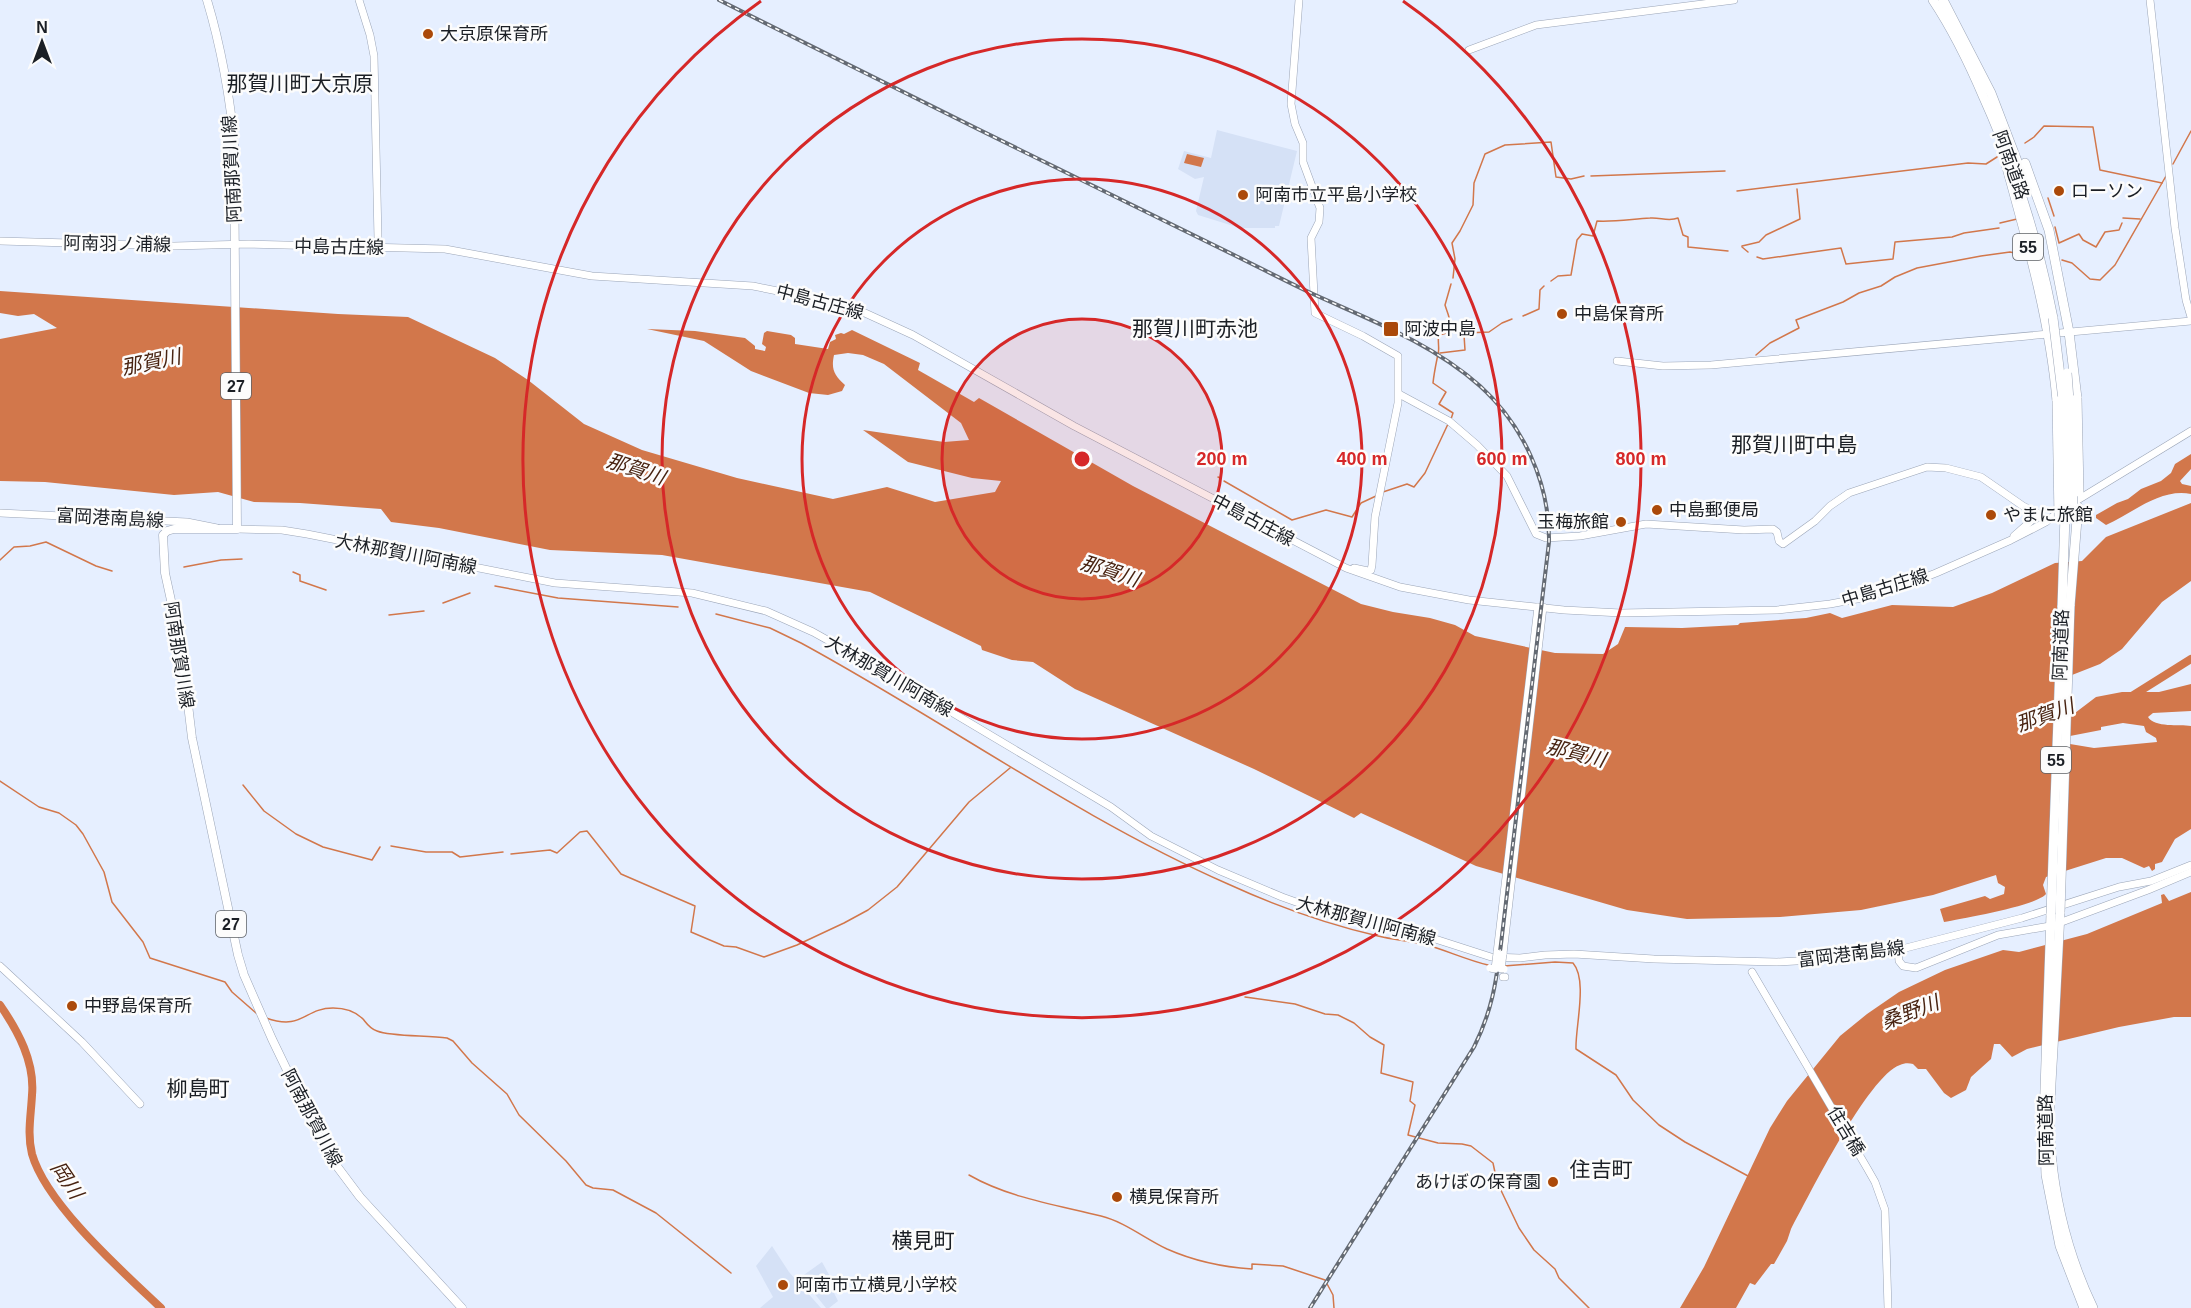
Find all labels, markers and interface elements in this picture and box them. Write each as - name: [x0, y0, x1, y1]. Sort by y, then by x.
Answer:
- north arrow: [12, 12, 72, 72]
- text: N: [36, 19, 48, 36]
- place label: 大京原保育所: [440, 24, 548, 44]
- marker: 大京原保育所: [421, 27, 435, 41]
- district label: 那賀川町大京原: [227, 72, 374, 95]
- street label: 阿南那賀川線: [219, 115, 245, 223]
- street label: 阿南道路: [1989, 128, 2033, 202]
- place label: ローソン: [2071, 181, 2143, 201]
- marker: ローソン: [2052, 184, 2066, 198]
- place label: 阿南市立平島小学校: [1255, 185, 1417, 205]
- marker: 阿南市立平島小学校: [1236, 188, 1250, 202]
- street label: 阿南羽ノ浦線: [63, 233, 171, 255]
- road number: 55: [2013, 234, 2043, 260]
- street label: 中島古庄線: [294, 236, 384, 258]
- street label: 中島古庄線: [774, 281, 866, 323]
- place label: 中島保育所: [1574, 304, 1664, 324]
- marker: 中島保育所: [1555, 307, 1569, 321]
- district label: 那賀川町赤池: [1132, 317, 1258, 340]
- place label: 阿波中島: [1404, 319, 1476, 339]
- marker: 阿波中島: [1382, 320, 1400, 338]
- water label: 那賀川: [119, 345, 185, 379]
- road number: 27: [221, 373, 251, 399]
- district label: 那賀川町中島: [1731, 433, 1857, 456]
- water label: 那賀川: [604, 449, 670, 489]
- centre of rings: [1072, 449, 1092, 469]
- text: 200 m: [1196, 449, 1248, 469]
- text: 400 m: [1336, 449, 1388, 469]
- text: 600 m: [1476, 449, 1528, 469]
- text: 800 m: [1615, 449, 1667, 469]
- street label: 中島古庄線: [1209, 490, 1297, 550]
- place label: 中島郵便局: [1669, 500, 1759, 520]
- marker: 中島郵便局: [1650, 503, 1664, 517]
- street label: 富岡港南島線: [56, 505, 164, 531]
- place label: やまに旅館: [2003, 505, 2093, 525]
- marker: やまに旅館: [1984, 508, 1998, 522]
- place label: 玉梅旅館: [1537, 512, 1609, 532]
- marker: 玉梅旅館: [1614, 515, 1628, 529]
- street label: 大林那賀川阿南線: [333, 530, 479, 578]
- water label: 那賀川: [1078, 551, 1144, 591]
- street label: 中島古庄線: [1839, 565, 1931, 611]
- street label: 阿南那賀川線: [161, 600, 197, 710]
- street label: 阿南道路: [2050, 609, 2072, 681]
- street label: 大林那賀川阿南線: [822, 631, 956, 721]
- water label: 那賀川: [2013, 694, 2079, 736]
- water label: 那賀川: [1544, 735, 1610, 771]
- road number: 55: [2041, 747, 2071, 773]
- street label: 大林那賀川阿南線: [1294, 893, 1438, 949]
- road number: 27: [216, 911, 246, 937]
- street label: 富岡港南島線: [1796, 937, 1906, 971]
- water label: 桑野川: [1878, 990, 1944, 1033]
- place label: 中野島保育所: [84, 996, 192, 1016]
- marker: 中野島保育所: [65, 999, 79, 1013]
- street label: 阿南那賀川線: [278, 1066, 346, 1170]
- district label: 柳島町: [167, 1077, 230, 1100]
- street label: 阿南道路: [2035, 1094, 2057, 1166]
- street label: 住吉橋: [1824, 1103, 1868, 1159]
- water label: 岡川: [47, 1157, 88, 1204]
- district label: 住吉町: [1570, 1158, 1633, 1181]
- place label: あけぼの保育園: [1415, 1172, 1541, 1192]
- marker: あけぼの保育園: [1546, 1175, 1560, 1189]
- place label: 横見保育所: [1129, 1187, 1219, 1207]
- marker: 横見保育所: [1110, 1190, 1124, 1204]
- district label: 横見町: [892, 1229, 955, 1252]
- place label: 阿南市立横見小学校: [795, 1275, 957, 1295]
- marker: 阿南市立横見小学校: [776, 1278, 790, 1292]

